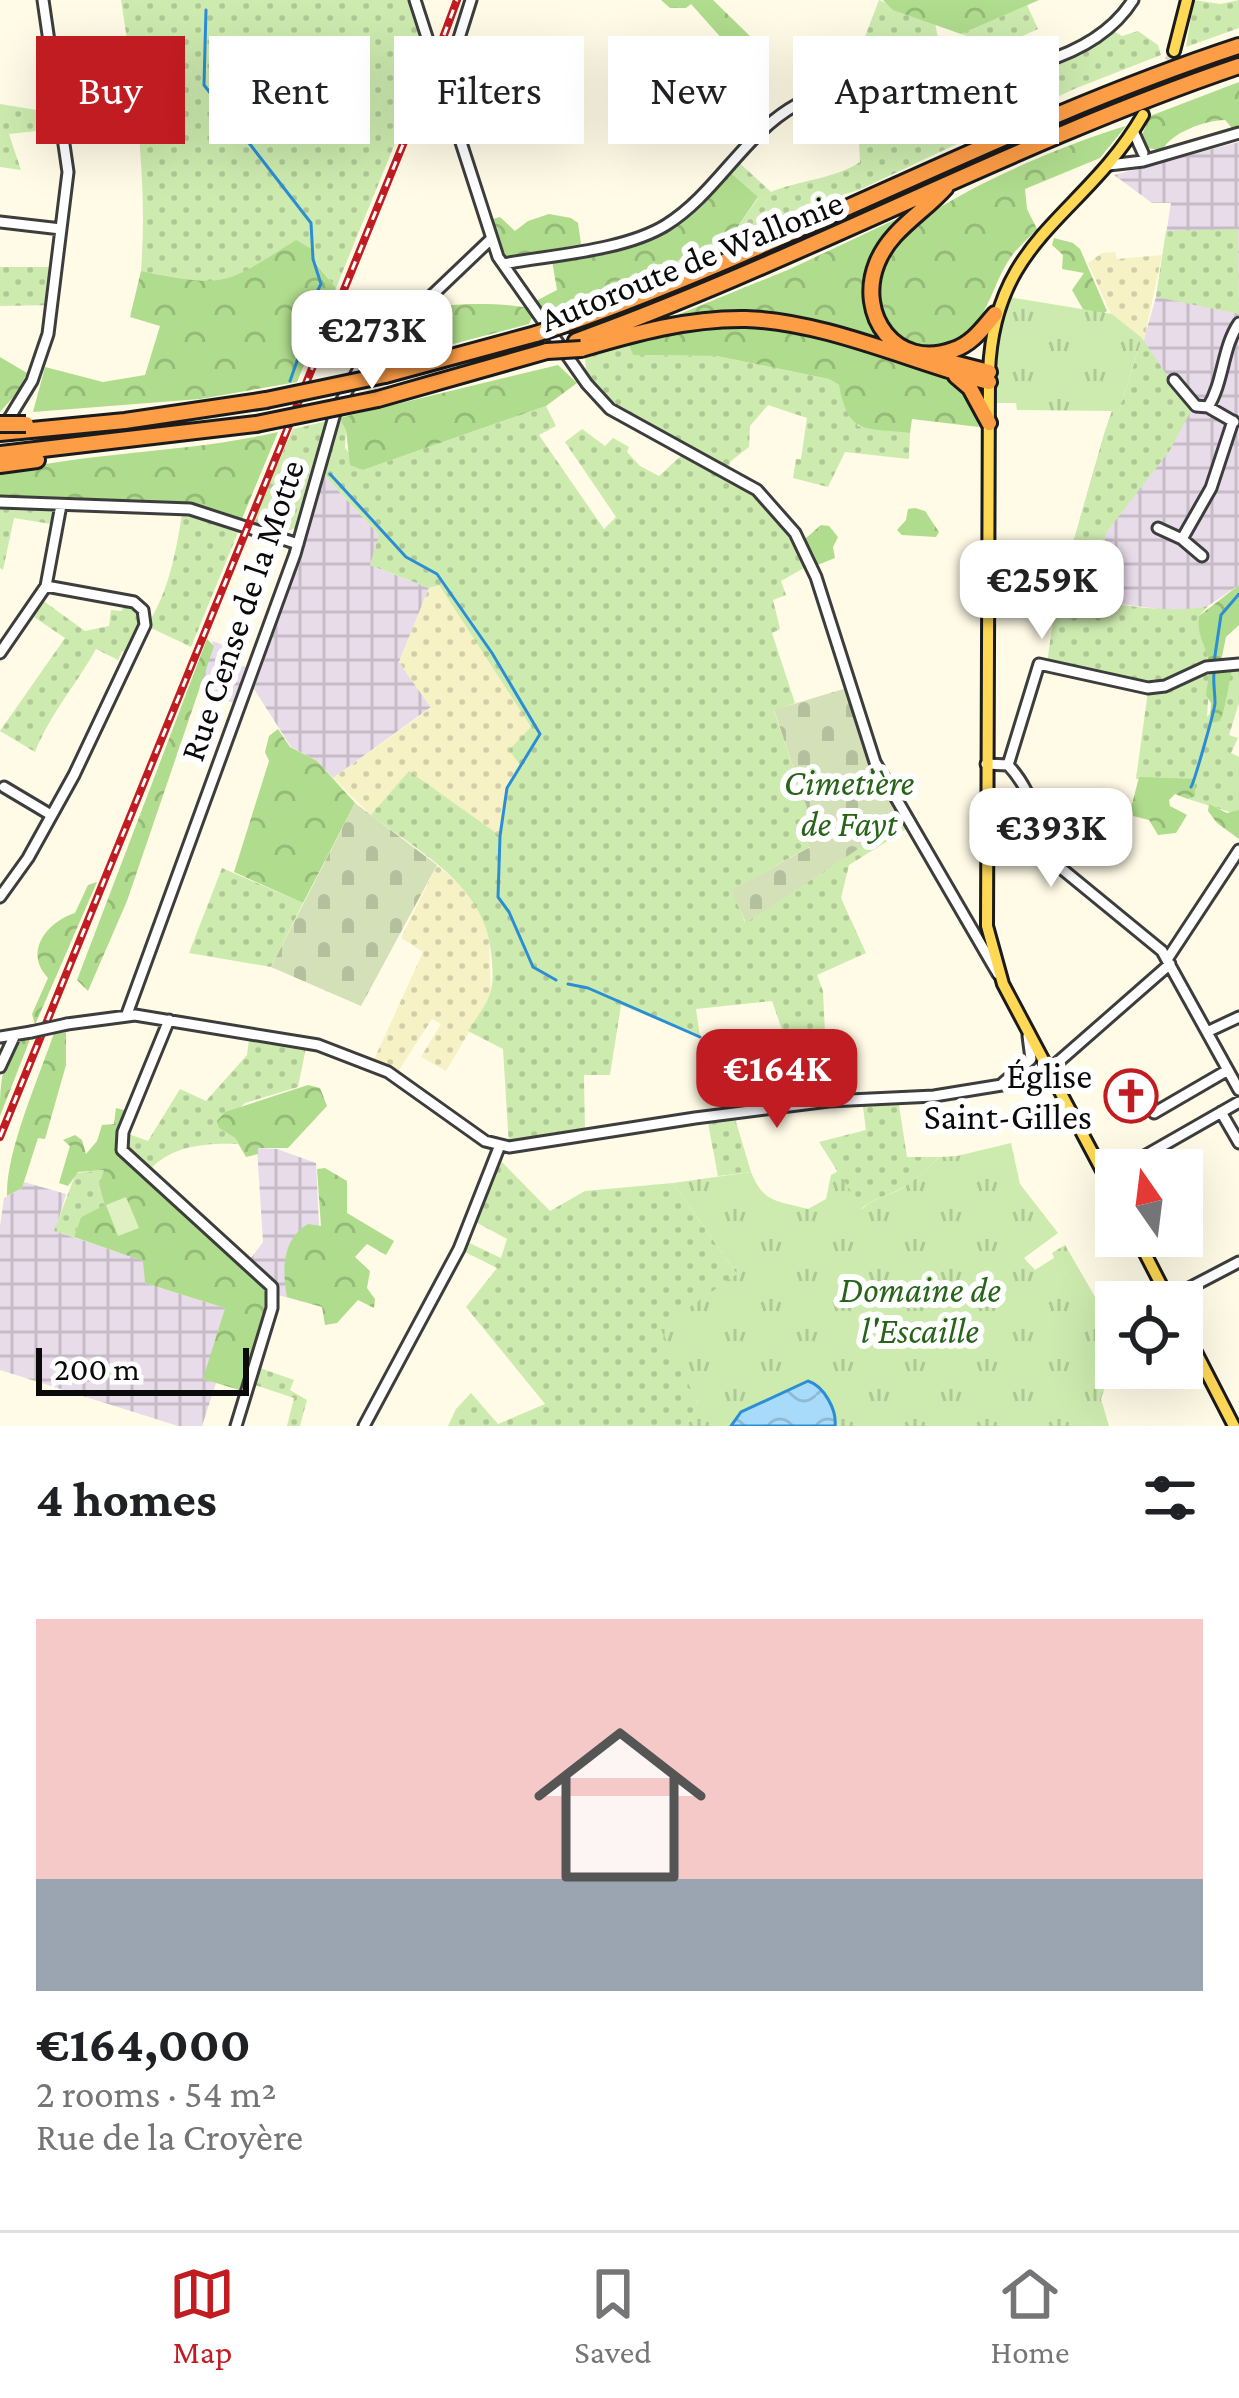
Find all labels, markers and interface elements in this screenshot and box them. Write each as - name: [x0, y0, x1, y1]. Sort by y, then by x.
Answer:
- chip: Buy: [36, 36, 185, 144]
- chip: Rent: [209, 36, 370, 144]
- chip: Filters: [394, 36, 584, 144]
- chip: New: [608, 36, 769, 144]
- chip: Apartment: [793, 36, 1059, 144]
- street label: Autoroute de Wallonie: [534, 182, 849, 340]
- pin: €273K: [288, 290, 456, 392]
- text: €273K: [318, 307, 426, 350]
- street label: Rue Cense de la Motte: [172, 455, 312, 766]
- pin: €259K: [958, 540, 1126, 642]
- text: €259K: [987, 557, 1097, 600]
- park label: Cimetière de Fayt: [784, 763, 915, 844]
- pin: €393K: [967, 788, 1135, 890]
- text: €393K: [996, 805, 1106, 848]
- pin: €164K: [693, 1029, 861, 1131]
- text: €164K: [723, 1046, 831, 1089]
- place label: Église Saint-Gilles: [924, 1056, 1092, 1137]
- church icon: Église Saint-Gilles: [1103, 1068, 1159, 1124]
- north arrow: [1095, 1149, 1203, 1257]
- map controls: [1095, 1149, 1203, 1389]
- park label: Domaine de l'Escaille: [839, 1270, 1001, 1351]
- button: locate: [1095, 1281, 1203, 1389]
- scale bar: [36, 1342, 249, 1395]
- text: 200 m: [54, 1350, 140, 1387]
- icon: filters: [1137, 1465, 1203, 1531]
- text: 4 homes: [36, 1470, 217, 1527]
- icon: home: [512, 1697, 728, 1913]
- text: €164,000: [36, 2015, 251, 2072]
- text: 2 rooms · 54 m²: [36, 2072, 276, 2115]
- text: Rue de la Croyère: [36, 2115, 303, 2158]
- tab: Map: [169, 2261, 235, 2370]
- tab: Saved: [574, 2261, 652, 2370]
- tab: Home: [990, 2261, 1070, 2370]

